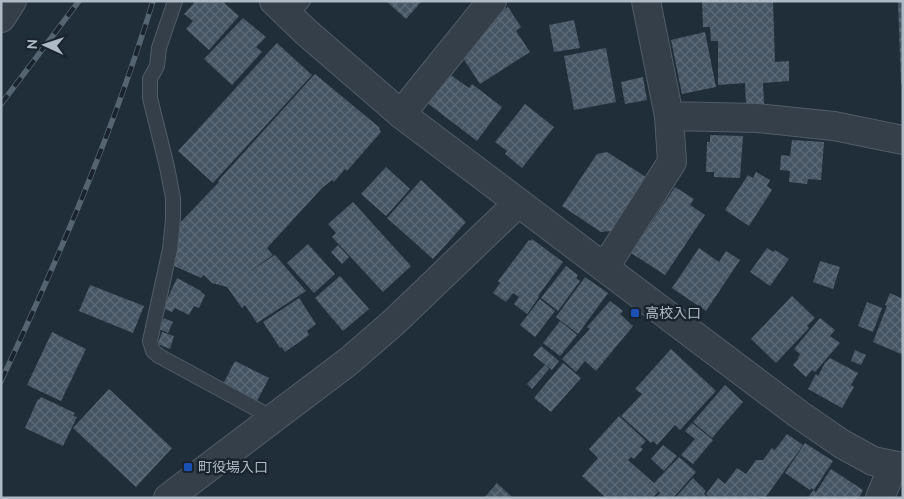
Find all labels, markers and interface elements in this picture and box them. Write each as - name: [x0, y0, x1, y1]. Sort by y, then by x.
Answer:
- north arrow: [20, 20, 70, 70]
- text: N: [24, 39, 40, 50]
- place label: 高校入口: [645, 305, 701, 321]
- marker: 高校入口: [629, 307, 641, 319]
- place label: 町役場入口: [198, 459, 268, 475]
- marker: 町役場入口: [182, 461, 194, 473]

